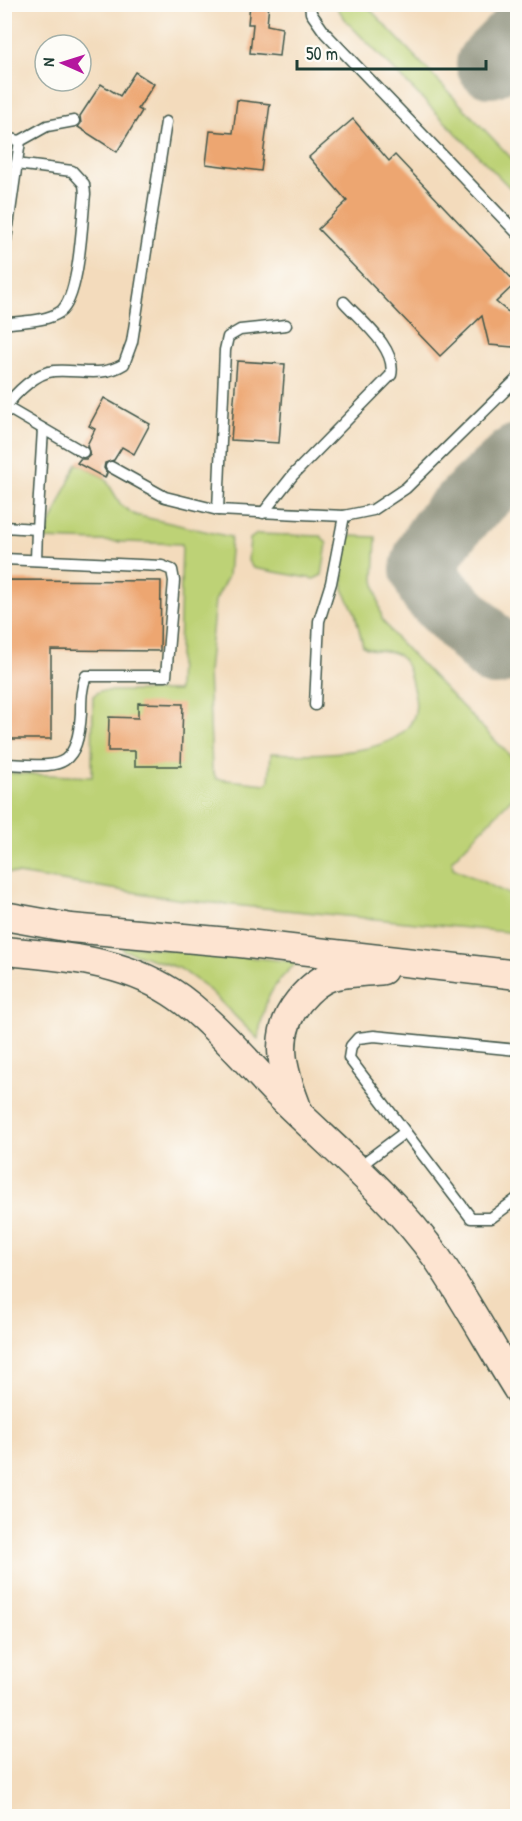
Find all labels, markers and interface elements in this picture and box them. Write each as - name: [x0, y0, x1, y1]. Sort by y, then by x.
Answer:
- north arrow: [33, 33, 93, 93]
- scale bar: [297, 33, 486, 71]
- text: 50 m: [306, 41, 338, 66]
- text: N: [37, 57, 59, 67]

